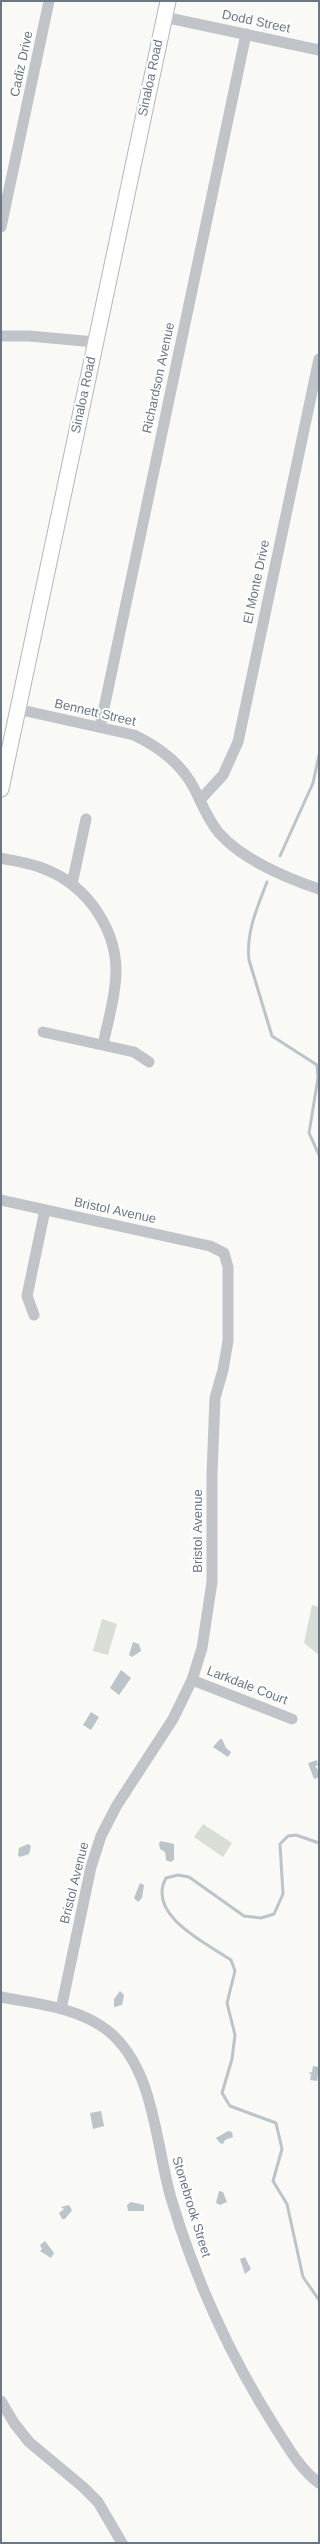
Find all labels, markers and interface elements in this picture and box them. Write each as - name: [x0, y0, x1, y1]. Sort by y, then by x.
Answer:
- street label: Dodd Street: [220, 7, 292, 37]
- street label: Cadiz Drive: [7, 30, 37, 98]
- street label: Sinaloa Road: [135, 38, 167, 118]
- street label: Richardson Avenue: [140, 321, 178, 435]
- street label: Sinaloa Road: [68, 355, 100, 435]
- street label: El Monte Drive: [241, 539, 273, 625]
- street label: Bennett Street: [53, 696, 137, 730]
- street label: Bristol Avenue: [72, 1195, 158, 1227]
- street label: Bristol Avenue: [190, 1489, 206, 1573]
- street label: Larkdale Court: [204, 1663, 290, 1709]
- street label: Bristol Avenue: [57, 1841, 93, 1925]
- street label: Stonebrook Street: [168, 2155, 214, 2259]

